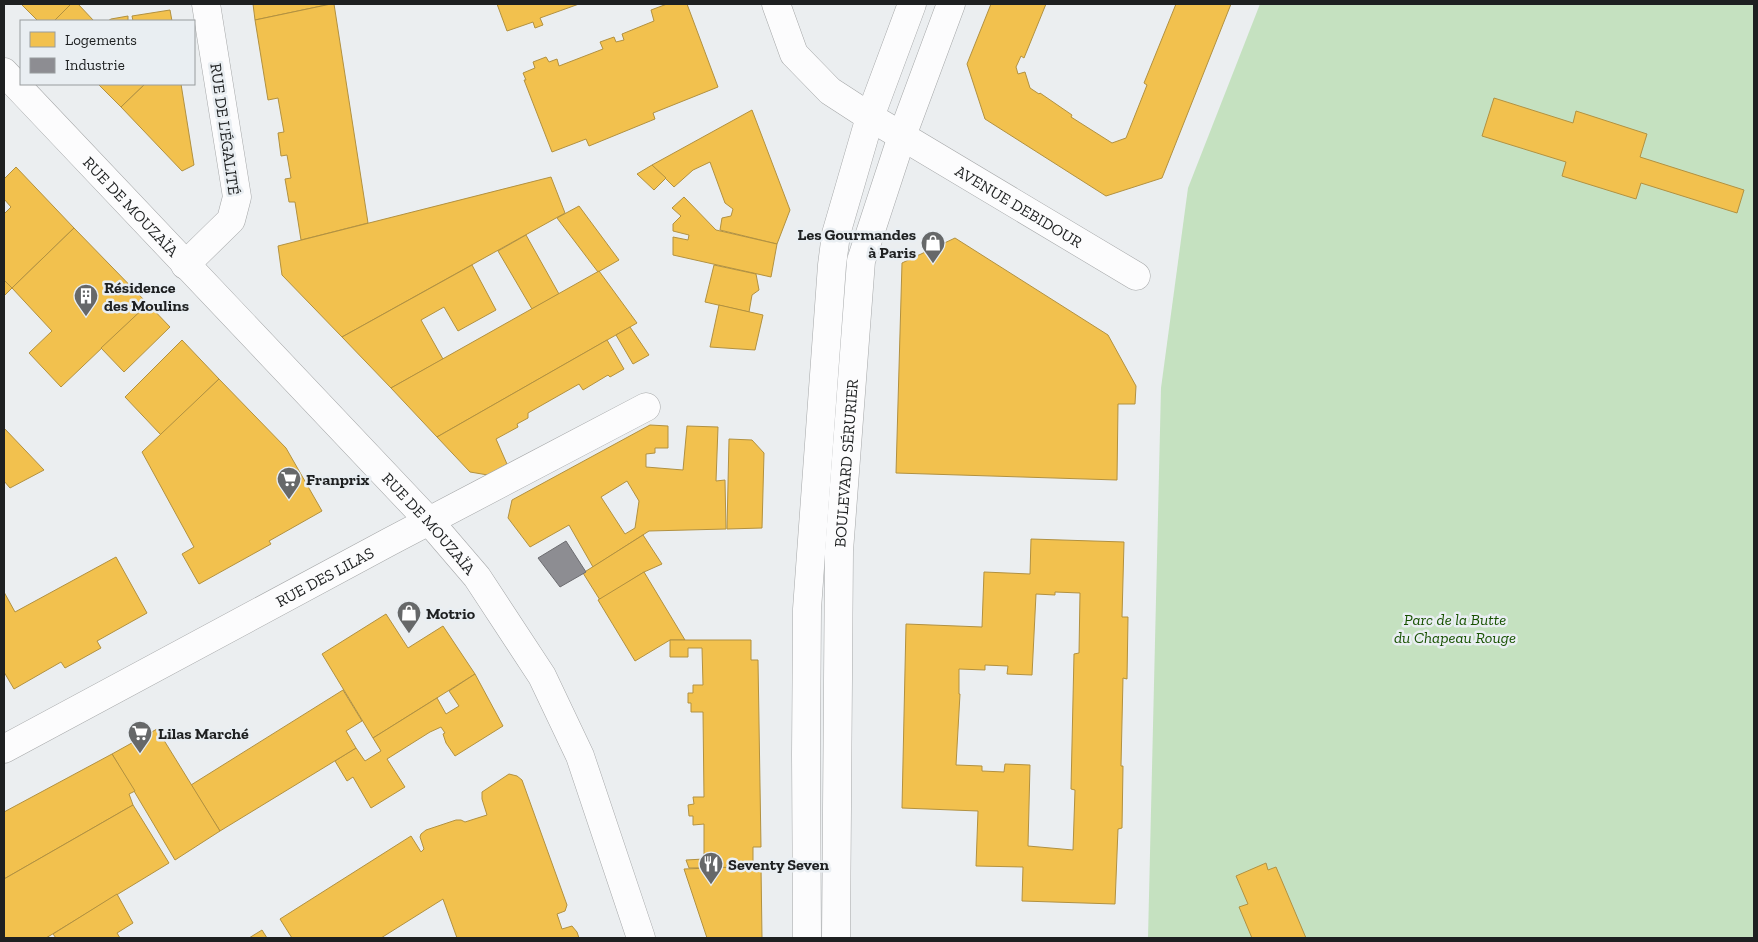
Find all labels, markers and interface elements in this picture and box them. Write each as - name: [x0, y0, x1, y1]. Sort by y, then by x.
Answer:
- legend: [20, 20, 195, 85]
- text: Logements: [65, 31, 137, 49]
- text: Industrie: [65, 56, 125, 74]
- street label: RUE DE L'ÉGALITÉ: [206, 62, 244, 196]
- street label: RUE DE MOUZAÏA: [79, 152, 183, 261]
- street label: AVENUE DEBIDOUR: [952, 161, 1086, 251]
- place label: Les Gourmandes à Paris: [798, 225, 916, 262]
- shop icon: Les Gourmandes à Paris: [920, 230, 946, 264]
- place label: Résidence des Moulins: [104, 278, 189, 315]
- building icon: Résidence des Moulins: [73, 283, 99, 317]
- street label: BOULEVARD SÉRURIER: [830, 378, 862, 548]
- supermarket icon: Franprix: [276, 466, 302, 500]
- street label: RUE DE MOUZAÏA: [378, 468, 480, 579]
- place label: Franprix: [306, 470, 370, 489]
- street label: RUE DES LILAS: [272, 543, 377, 611]
- shop icon: Motrio: [396, 600, 422, 634]
- place label: Motrio: [426, 604, 476, 623]
- park label: Parc de la Butte du Chapeau Rouge: [1394, 610, 1516, 647]
- supermarket icon: Lilas Marché: [127, 720, 153, 754]
- place label: Lilas Marché: [158, 724, 249, 743]
- restaurant icon: Seventy Seven: [698, 851, 724, 885]
- place label: Seventy Seven: [728, 855, 829, 874]

